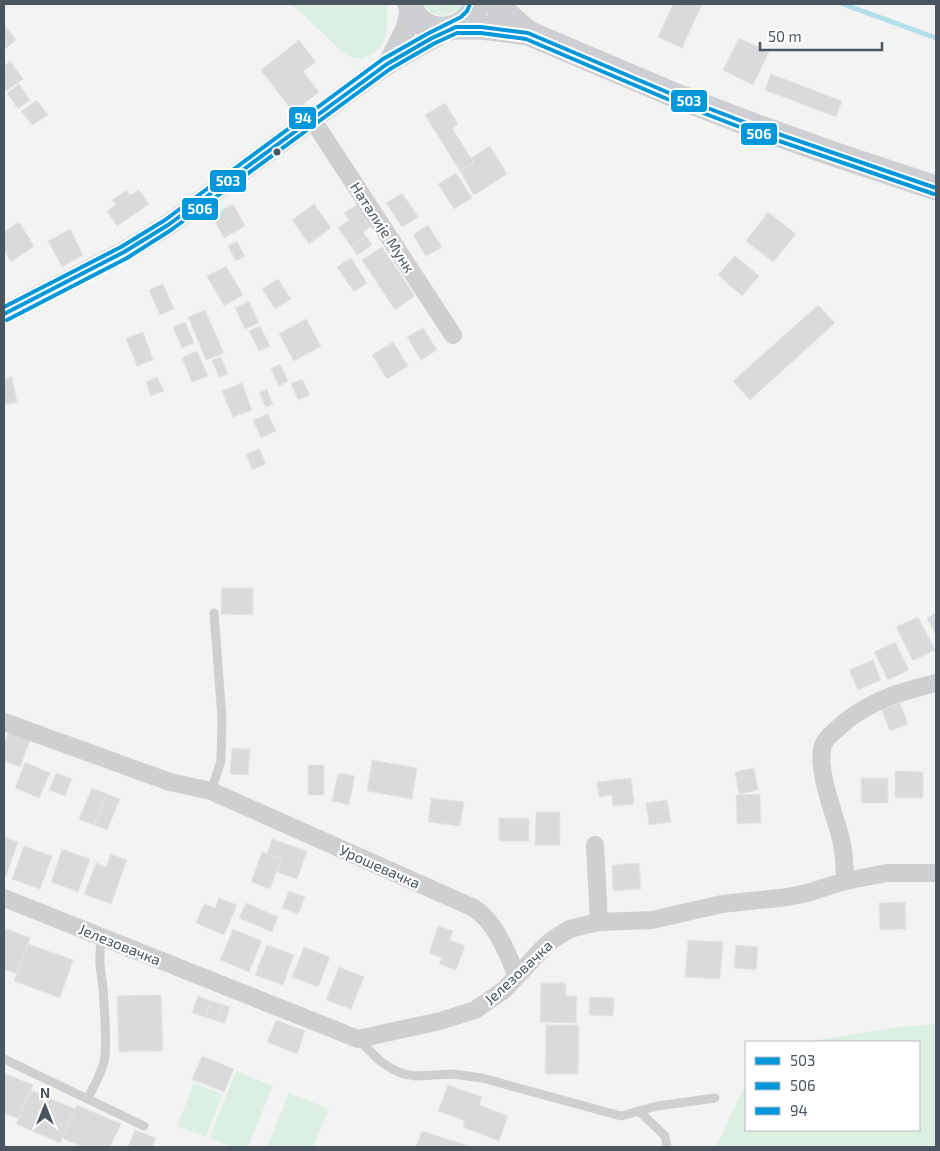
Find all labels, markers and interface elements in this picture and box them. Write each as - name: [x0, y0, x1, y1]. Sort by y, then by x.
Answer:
- scale bar: [760, 20, 882, 52]
- text: 50 m: [768, 27, 802, 45]
- line badge: 503: [670, 89, 708, 113]
- text: 503: [677, 92, 701, 109]
- line badge: 94: [288, 106, 317, 130]
- text: 94: [294, 109, 312, 126]
- line badge: 506: [740, 122, 778, 146]
- text: 506: [747, 125, 771, 142]
- unlabelled marker: [272, 147, 282, 157]
- line badge: 503: [209, 169, 247, 193]
- text: 503: [216, 172, 240, 189]
- street label: Наталије Мунк: [346, 178, 419, 276]
- line badge: 506: [181, 197, 219, 221]
- text: 506: [188, 200, 212, 217]
- street label: Урошевачка: [337, 840, 423, 892]
- street label: Јелезовачка: [76, 919, 164, 969]
- street label: Јелезовачка: [480, 936, 556, 1008]
- legend: [745, 1041, 920, 1131]
- text: 503: [790, 1051, 815, 1069]
- text: 506: [790, 1076, 816, 1094]
- north arrow: [20, 1081, 70, 1131]
- text: N: [40, 1084, 50, 1101]
- text: 94: [790, 1101, 808, 1119]

